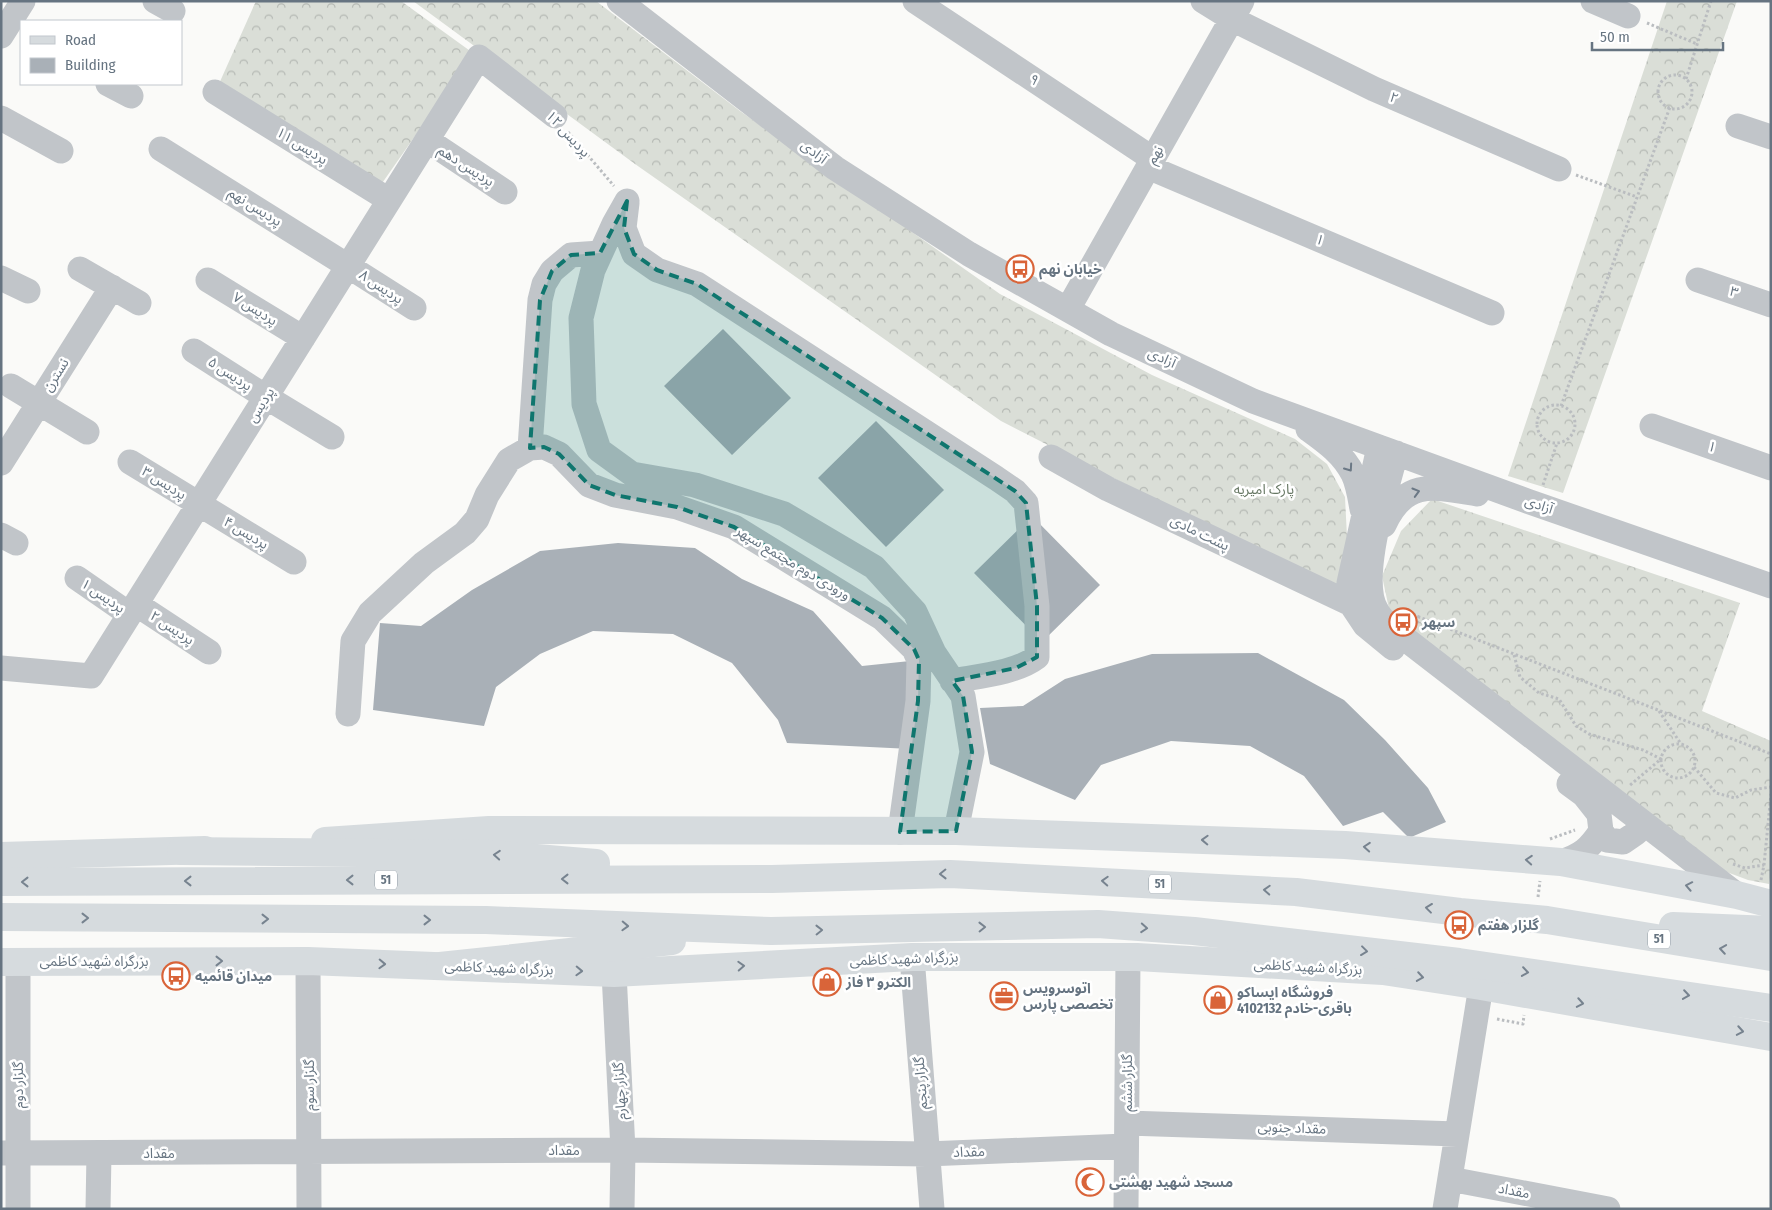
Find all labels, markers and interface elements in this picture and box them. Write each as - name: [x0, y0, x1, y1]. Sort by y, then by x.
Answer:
- legend: [20, 20, 182, 85]
- scale bar: [1592, 20, 1723, 52]
- text: 50 m: [1600, 28, 1630, 46]
- text: Road: [65, 31, 96, 49]
- text: Building: [65, 56, 116, 74]
- street label: ۹: [1026, 71, 1042, 89]
- street label: ۲: [1387, 89, 1401, 107]
- street label: پردیس ۱۲: [541, 107, 594, 161]
- street label: پردیس ۱۱: [273, 124, 331, 169]
- street label: آزادی: [797, 136, 831, 168]
- street label: پردیس دهم: [434, 141, 497, 192]
- street label: نهم: [1143, 142, 1169, 168]
- street label: پردیس نهم: [224, 184, 285, 232]
- street label: ۱: [1313, 231, 1327, 249]
- bus stop icon: خیابان نهم: [1005, 254, 1035, 284]
- place label: خیابان نهم: [1039, 261, 1102, 280]
- street label: پردیس ۸: [355, 266, 406, 308]
- street label: ۳: [1727, 283, 1741, 301]
- street label: پردیس ۷: [229, 289, 280, 330]
- street label: آزادی: [1145, 344, 1179, 372]
- street label: پردیس ۵: [204, 353, 255, 395]
- street label: نسترن: [39, 355, 73, 395]
- street label: پردیس: [244, 384, 279, 426]
- street label: ۱: [1705, 438, 1719, 456]
- one-way arrow: [1343, 462, 1352, 471]
- street label: پردیس ۳: [138, 463, 189, 504]
- park label: پارک امیریه: [1234, 481, 1294, 499]
- one-way arrow: [1412, 487, 1420, 497]
- street label: آزادی: [1523, 492, 1556, 518]
- street label: پشت مادی: [1167, 511, 1232, 556]
- street label: پردیس ۴: [220, 513, 271, 554]
- street label: ورودی دوم مجتمع سپهر: [731, 522, 853, 606]
- street label: پردیس ۱: [77, 575, 128, 618]
- street label: پردیس ۲: [146, 607, 197, 649]
- bus stop icon: سپهر: [1388, 607, 1418, 637]
- place label: سپهر: [1421, 614, 1455, 631]
- one-way arrow: [1200, 835, 1208, 846]
- one-way arrow: [1363, 842, 1371, 853]
- one-way arrow: [492, 849, 500, 860]
- one-way arrow: [1525, 854, 1533, 865]
- one-way arrow: [939, 869, 946, 879]
- road number: 51: [375, 870, 397, 890]
- one-way arrow: [561, 874, 569, 884]
- road number: 51: [1149, 874, 1171, 894]
- one-way arrow: [346, 875, 354, 885]
- one-way arrow: [184, 876, 192, 886]
- one-way arrow: [1101, 876, 1109, 887]
- one-way arrow: [21, 877, 29, 887]
- one-way arrow: [1685, 882, 1693, 892]
- one-way arrow: [1263, 885, 1271, 896]
- one-way arrow: [1425, 903, 1433, 914]
- bus stop icon: گلزار هفتم: [1444, 910, 1474, 940]
- one-way arrow: [82, 913, 89, 923]
- one-way arrow: [262, 914, 269, 924]
- one-way arrow: [424, 915, 432, 925]
- place label: گلزار هفتم: [1478, 917, 1540, 936]
- one-way arrow: [621, 920, 629, 931]
- one-way arrow: [978, 922, 986, 932]
- one-way arrow: [1140, 922, 1148, 933]
- one-way arrow: [816, 925, 824, 935]
- road number: 51: [1648, 930, 1670, 949]
- one-way arrow: [1360, 945, 1368, 956]
- one-way arrow: [1718, 945, 1727, 955]
- street label: بزرگراه شهید کاظمی: [849, 949, 959, 969]
- street label: بزرگراه شهید کاظمی: [40, 953, 149, 970]
- one-way arrow: [216, 956, 223, 966]
- street label: بزرگراه شهید کاظمی: [1253, 956, 1363, 978]
- one-way arrow: [378, 958, 386, 969]
- street label: بزرگراه شهید کاظمی: [444, 958, 554, 978]
- one-way arrow: [738, 960, 746, 971]
- bus stop icon: میدان قائمیه: [161, 961, 191, 991]
- one-way arrow: [575, 966, 583, 977]
- one-way arrow: [1521, 966, 1529, 977]
- shop icon: الکترو ۳ فاز: [812, 967, 842, 997]
- place label: میدان قائمیه: [195, 968, 272, 985]
- one-way arrow: [1415, 971, 1424, 981]
- place label: الکترو ۳ فاز: [845, 974, 911, 991]
- place label: اتوسرویس تخصصی پارس: [1023, 980, 1113, 1013]
- office icon: اتوسرویس تخصصی پارس: [989, 981, 1019, 1011]
- place label: فروشگاه ایساکو باقری-خادم 4102132: [1237, 984, 1352, 1019]
- shop icon: فروشگاه ایساکو باقری-خادم 4102132: [1203, 985, 1233, 1015]
- one-way arrow: [1682, 989, 1690, 1000]
- one-way arrow: [1575, 998, 1584, 1008]
- one-way arrow: [1736, 1026, 1744, 1036]
- street label: گلزار ششم: [1119, 1054, 1138, 1112]
- street label: گلزار پنجم: [911, 1056, 933, 1110]
- street label: گلزار سوم: [301, 1059, 320, 1111]
- street label: گلزار دوم: [10, 1061, 29, 1108]
- street label: گلزار چهارم: [610, 1061, 632, 1120]
- street label: مقداد جنوبی: [1257, 1118, 1327, 1138]
- street label: مقداد: [548, 1142, 580, 1159]
- street label: مقداد: [953, 1143, 985, 1161]
- street label: مقداد: [143, 1145, 175, 1162]
- mosque icon: مسجد شهید بهشتی: [1075, 1167, 1105, 1197]
- place label: مسجد شهید بهشتی: [1109, 1174, 1233, 1191]
- street label: مقداد: [1497, 1180, 1531, 1202]

